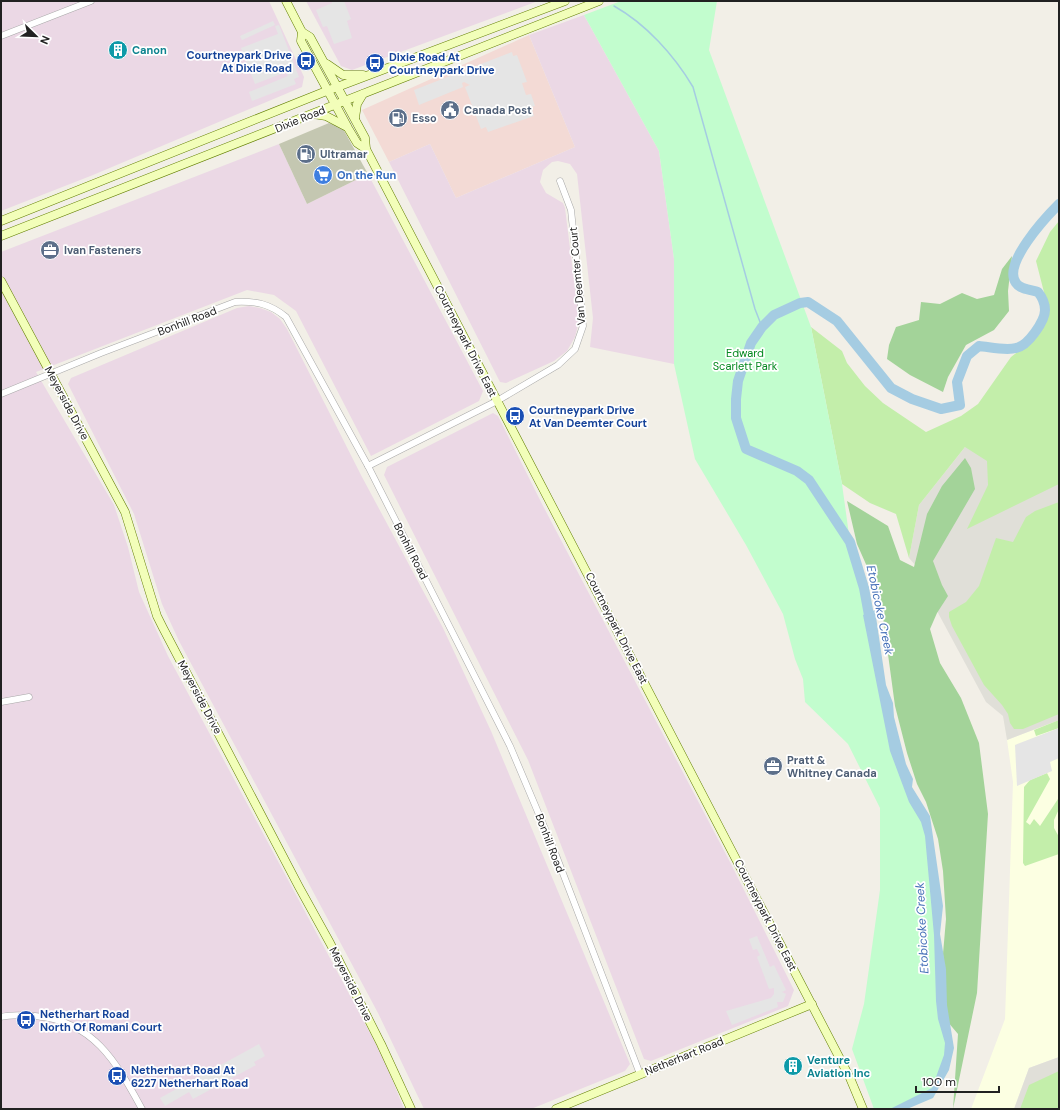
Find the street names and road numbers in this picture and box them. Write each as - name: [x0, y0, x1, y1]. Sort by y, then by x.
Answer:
- street label: Dixie Road: [273, 103, 327, 135]
- street label: Van Deemter Court: [566, 226, 588, 326]
- street label: Courtneypark Drive East: [432, 283, 500, 399]
- street label: Bonhill Road: [156, 303, 218, 339]
- street label: Meyerside Drive: [42, 364, 92, 442]
- street label: Bonhill Road: [391, 520, 431, 582]
- street label: Courtneypark Drive East: [583, 570, 651, 686]
- street label: Meyerside Drive: [175, 658, 225, 736]
- street label: Bonhill Road: [532, 812, 568, 874]
- street label: Courtneypark Drive East: [732, 857, 800, 973]
- street label: Meyerside Drive: [326, 945, 376, 1023]
- street label: Netherhart Road: [643, 1034, 726, 1078]

